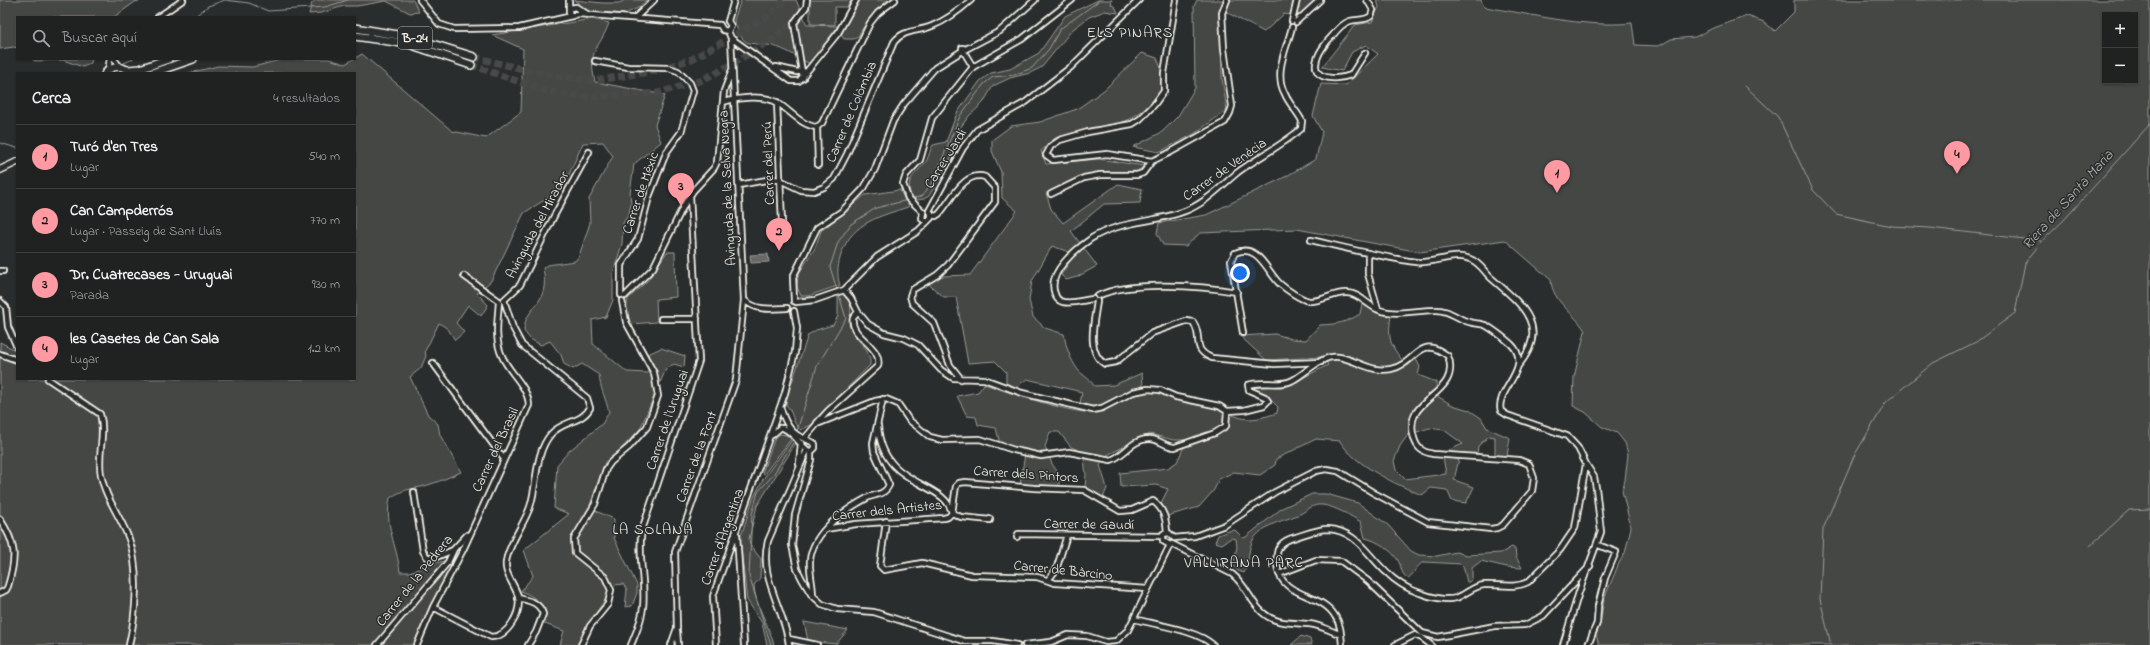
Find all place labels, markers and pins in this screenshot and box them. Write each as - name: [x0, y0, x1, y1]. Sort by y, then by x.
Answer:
- pin: 4: [1944, 141, 1970, 174]
- pin: 1: [1544, 160, 1570, 193]
- pin: 3: [668, 173, 694, 206]
- pin: 2: [766, 218, 792, 251]

